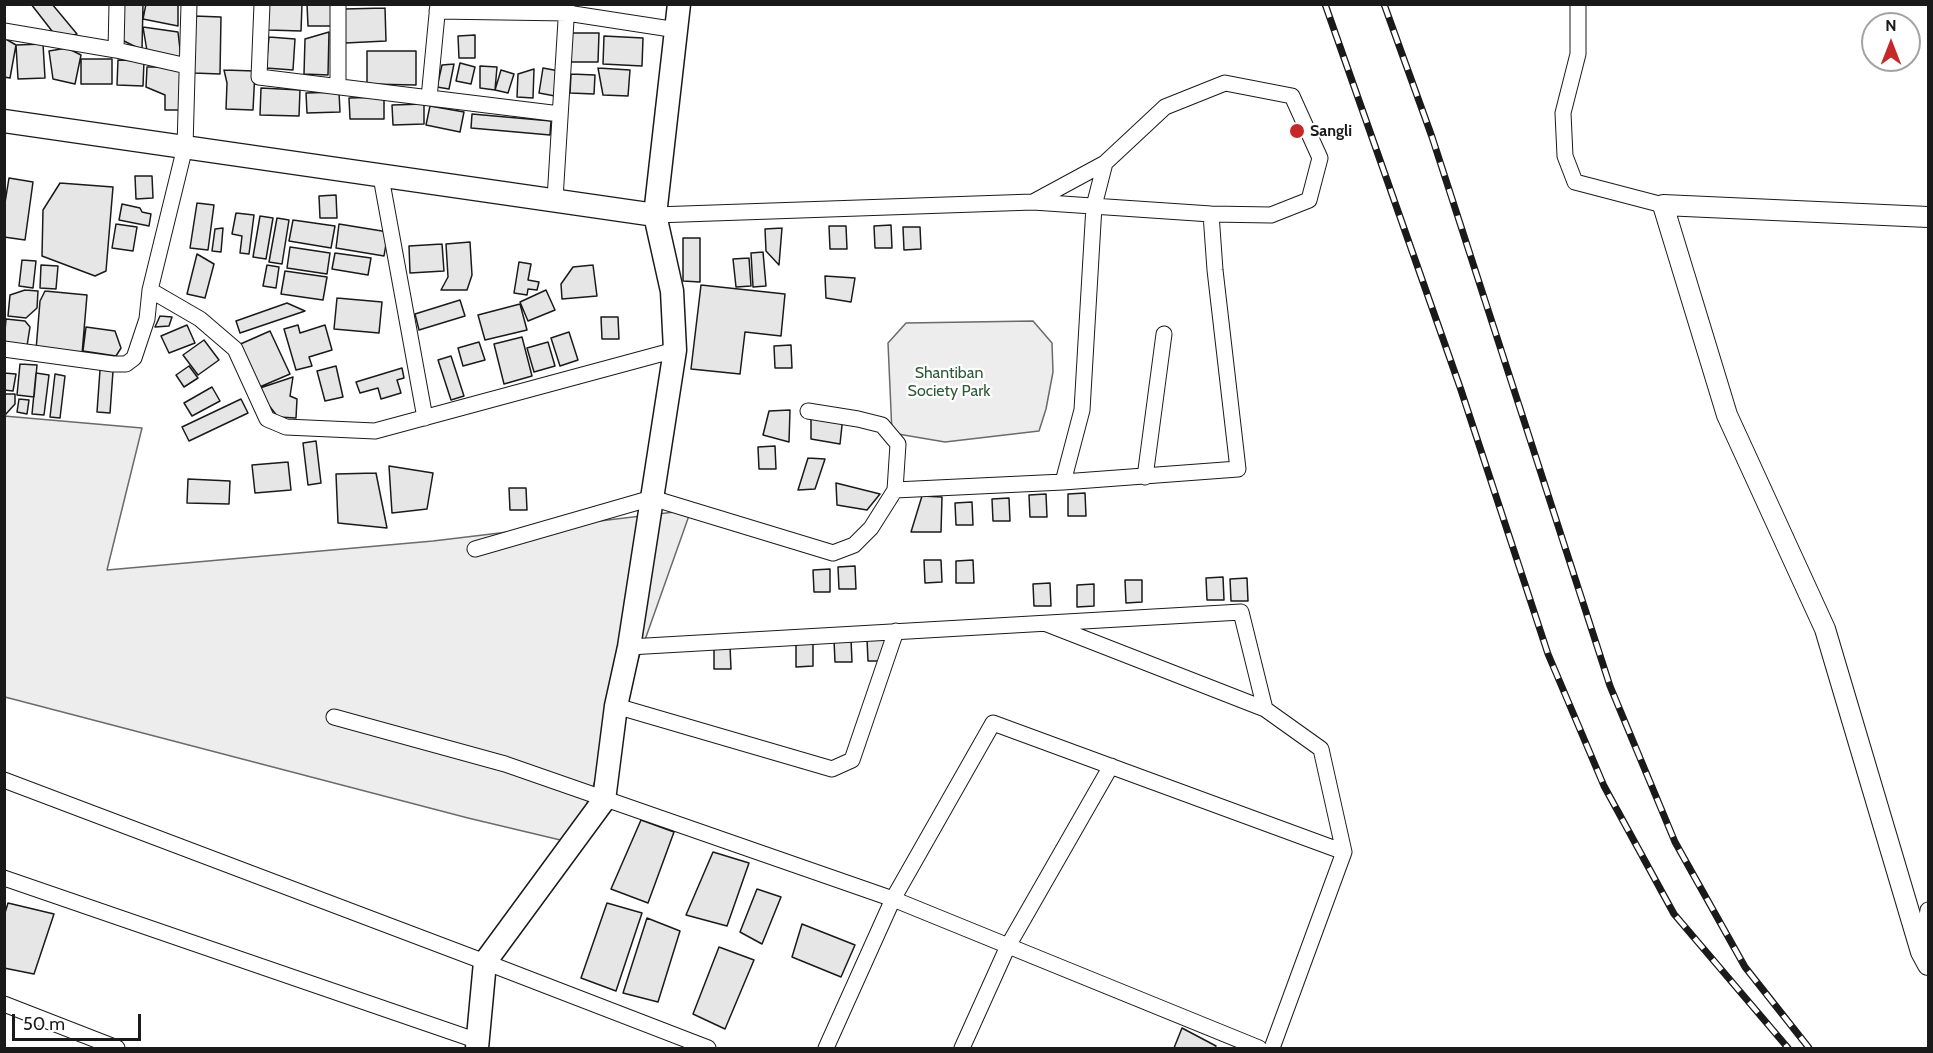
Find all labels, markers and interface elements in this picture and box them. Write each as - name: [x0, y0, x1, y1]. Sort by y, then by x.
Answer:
- north arrow: [1861, 12, 1921, 72]
- text: N: [1885, 16, 1897, 35]
- place label: Sangli: [1310, 121, 1352, 141]
- marker: Sangli: [1288, 122, 1306, 140]
- park label: Shantiban Society Park: [908, 363, 990, 401]
- scale bar: [15, 1002, 144, 1040]
- text: 50 m: [23, 1013, 65, 1035]

